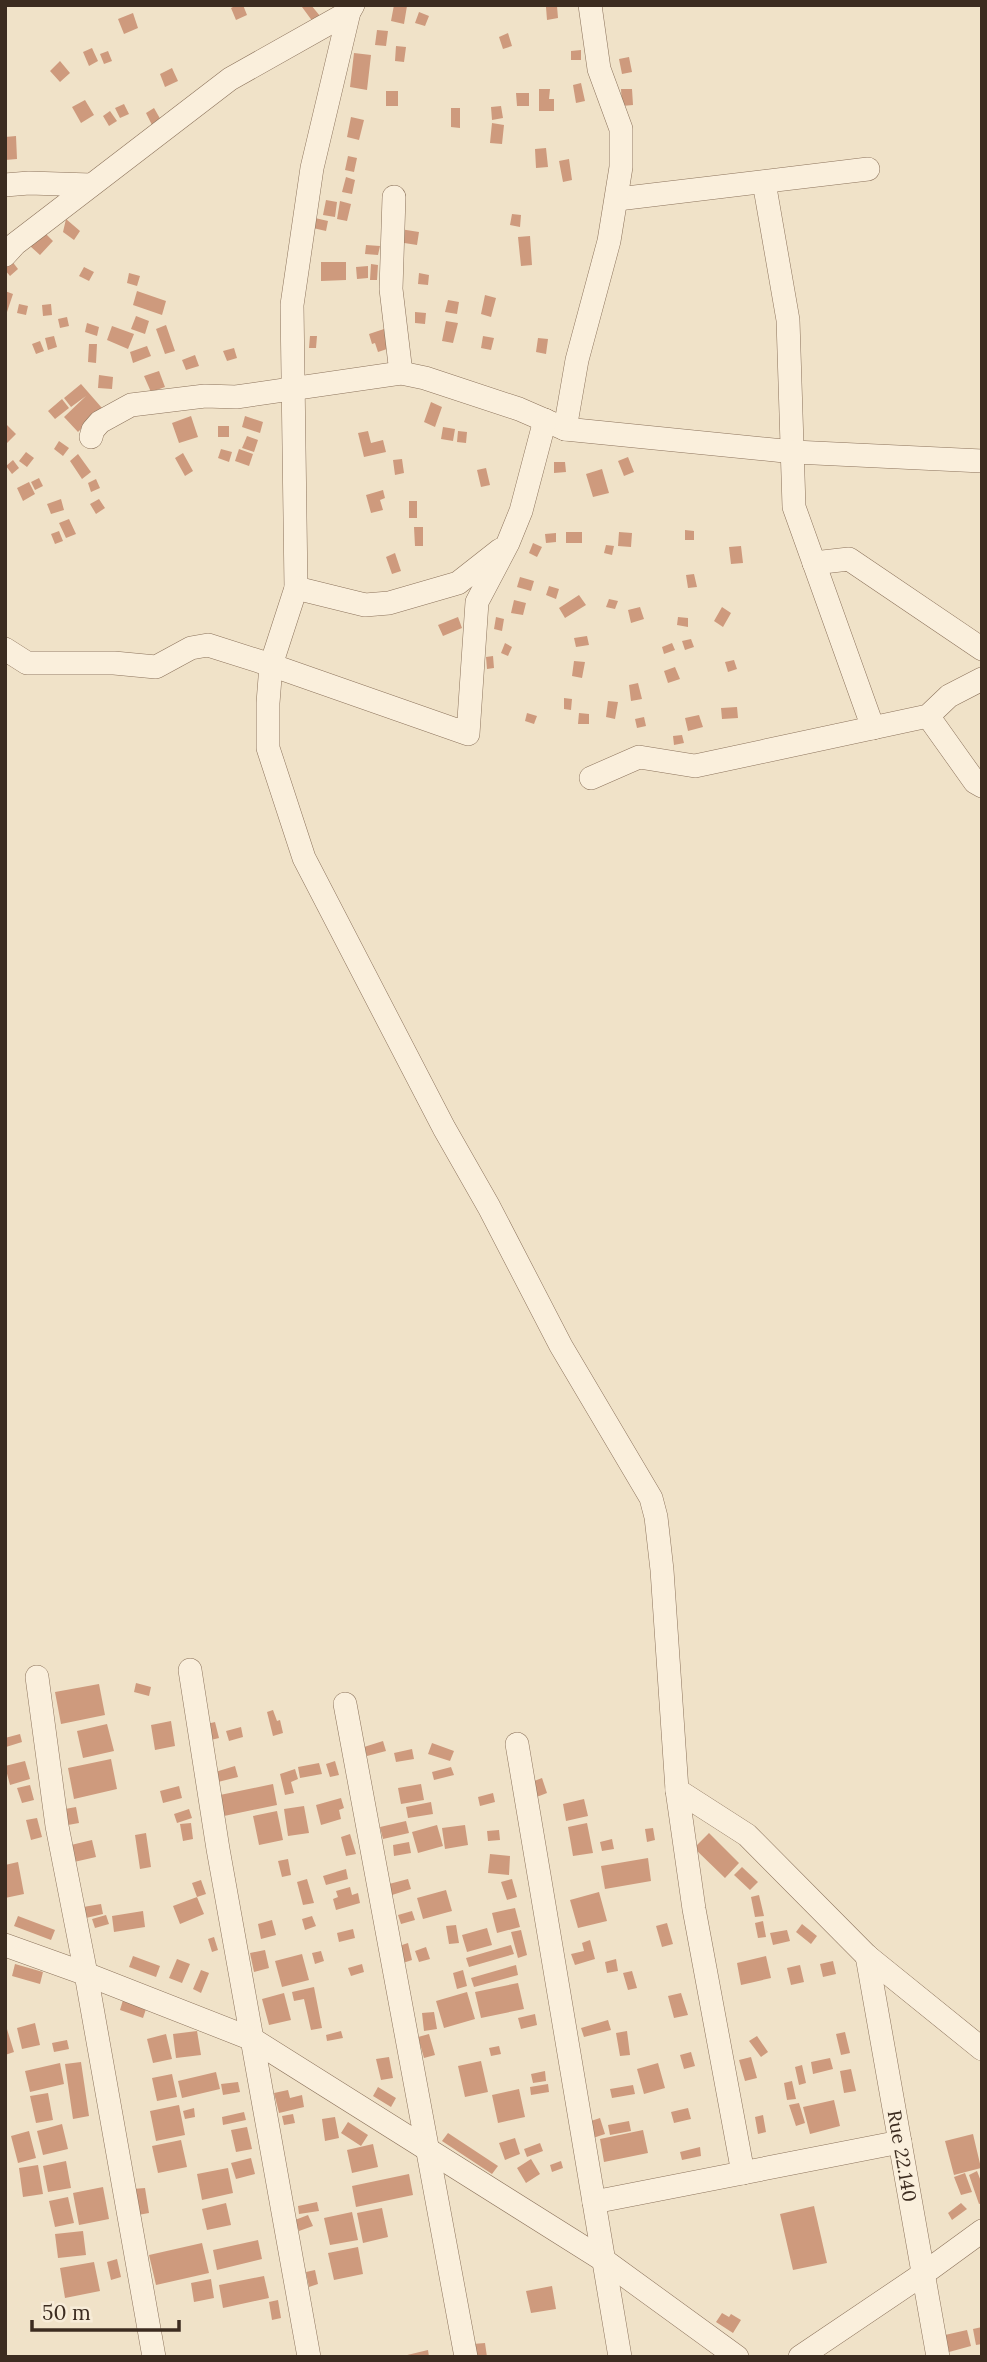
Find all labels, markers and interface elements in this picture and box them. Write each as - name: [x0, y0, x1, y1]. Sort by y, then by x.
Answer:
- street label: Rue 22.140: [882, 2108, 922, 2204]
- scale bar: [32, 2288, 178, 2332]
- text: 50 m: [42, 2299, 91, 2326]

